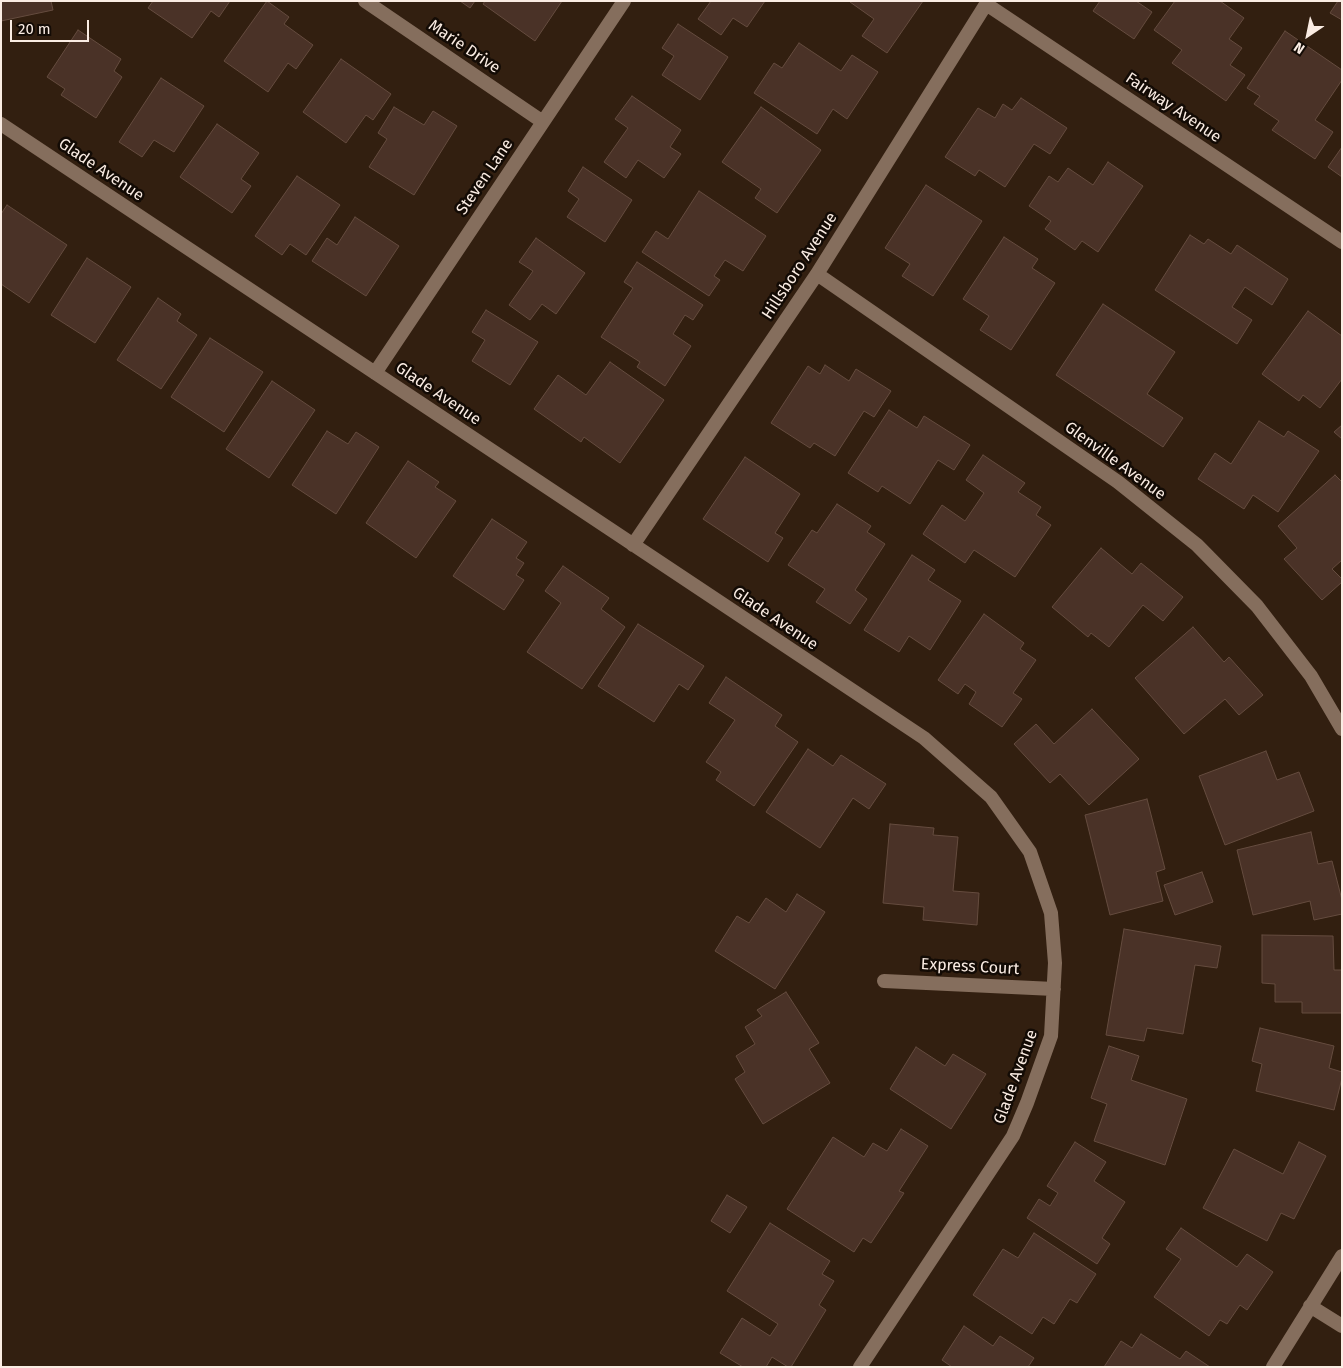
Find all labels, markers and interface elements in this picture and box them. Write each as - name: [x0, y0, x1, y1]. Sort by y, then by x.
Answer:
- scale bar: [12, 10, 91, 42]
- north arrow: [1283, 10, 1333, 60]
- street label: Marie Drive: [425, 16, 503, 78]
- text: 20 m: [18, 20, 51, 38]
- text: N: [1291, 38, 1308, 58]
- street label: Fairway Avenue: [1122, 69, 1224, 147]
- street label: Glade Avenue: [55, 134, 147, 206]
- street label: Steven Lane: [453, 135, 517, 219]
- street label: Hillsboro Avenue: [758, 209, 842, 323]
- street label: Glade Avenue: [392, 358, 484, 430]
- street label: Glenville Avenue: [1061, 418, 1169, 504]
- street label: Glade Avenue: [729, 583, 821, 655]
- street label: Express Court: [920, 955, 1020, 979]
- street label: Glade Avenue: [990, 1027, 1042, 1127]

